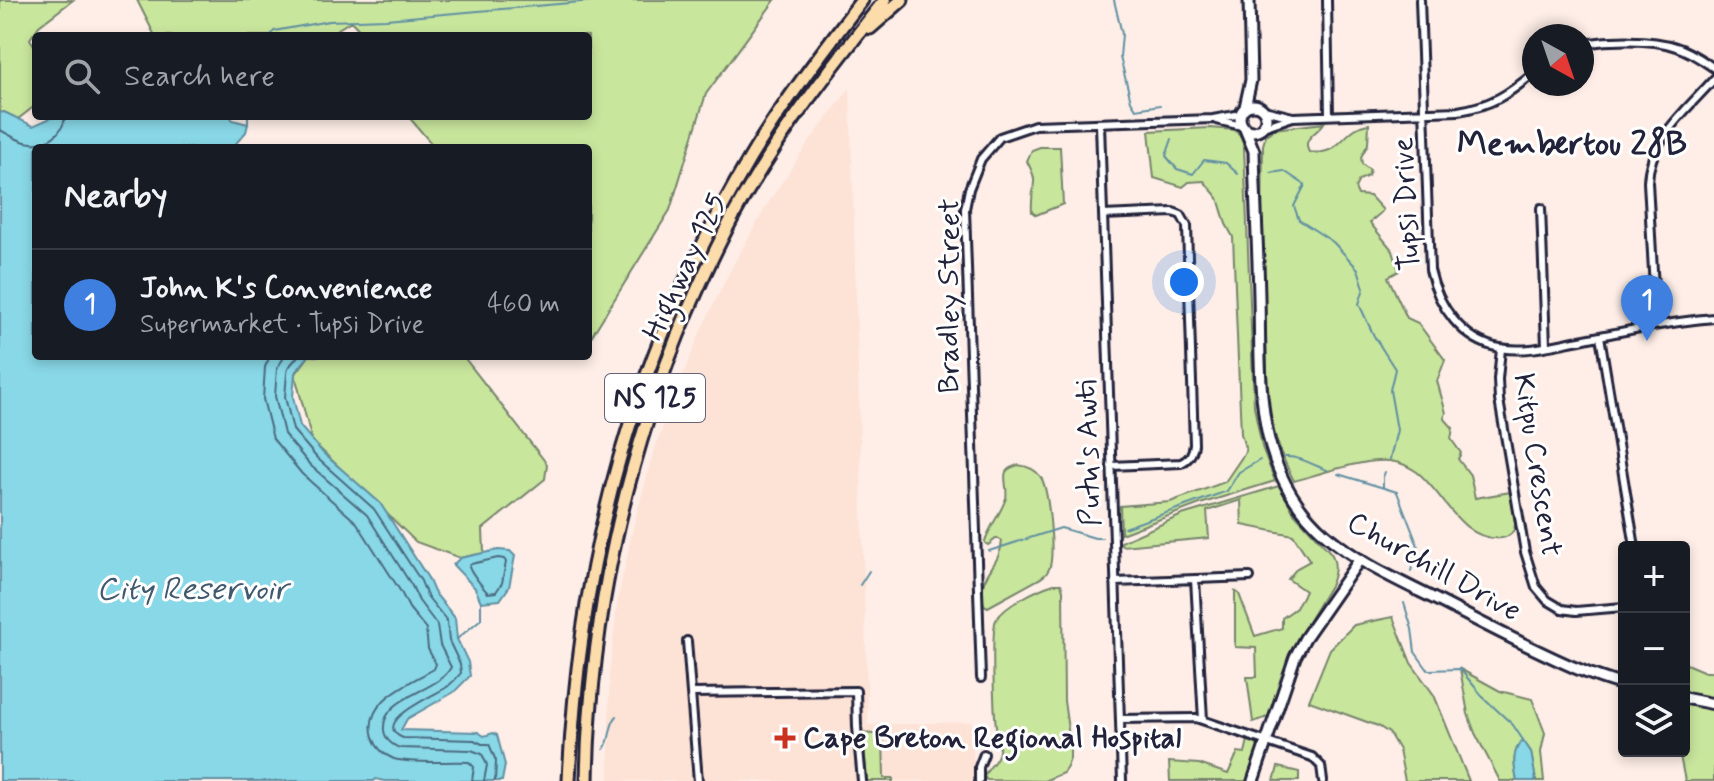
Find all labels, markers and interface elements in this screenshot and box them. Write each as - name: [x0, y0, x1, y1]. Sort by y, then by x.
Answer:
- north arrow: [1522, 24, 1594, 96]
- search box: [32, 32, 592, 120]
- icon: search: [60, 54, 104, 98]
- text: Search here: [124, 57, 275, 96]
- district label: Membertou 28B: [1457, 122, 1687, 167]
- street label: Tupsi Drive: [1384, 136, 1430, 272]
- text: Nearby: [64, 174, 168, 219]
- street label: Highway 125: [634, 187, 739, 348]
- street label: Bradley Street: [930, 198, 969, 394]
- your location: [1164, 262, 1204, 302]
- text: John K's Convenience: [140, 269, 433, 308]
- pin: 1: [1621, 275, 1673, 341]
- text: 1: [84, 288, 96, 322]
- text: 460 m: [487, 288, 560, 322]
- text: Supermarket · Tupsi Drive: [140, 308, 424, 342]
- street label: Kitpu Crescent: [1503, 371, 1571, 559]
- road number: NS 125: [605, 374, 705, 422]
- street label: Putu's Awti: [1067, 379, 1111, 527]
- street label: Churchill Drive: [1340, 503, 1528, 631]
- map controls: [1618, 541, 1690, 757]
- button: +: [1618, 541, 1690, 613]
- water label: City Reservoir: [96, 569, 292, 611]
- button: −: [1618, 613, 1690, 685]
- button: layers: [1618, 685, 1690, 757]
- place label: Cape Breton Regional Hospital: [803, 719, 1181, 762]
- marker: Cape Breton Regional Hospital: [774, 727, 796, 749]

